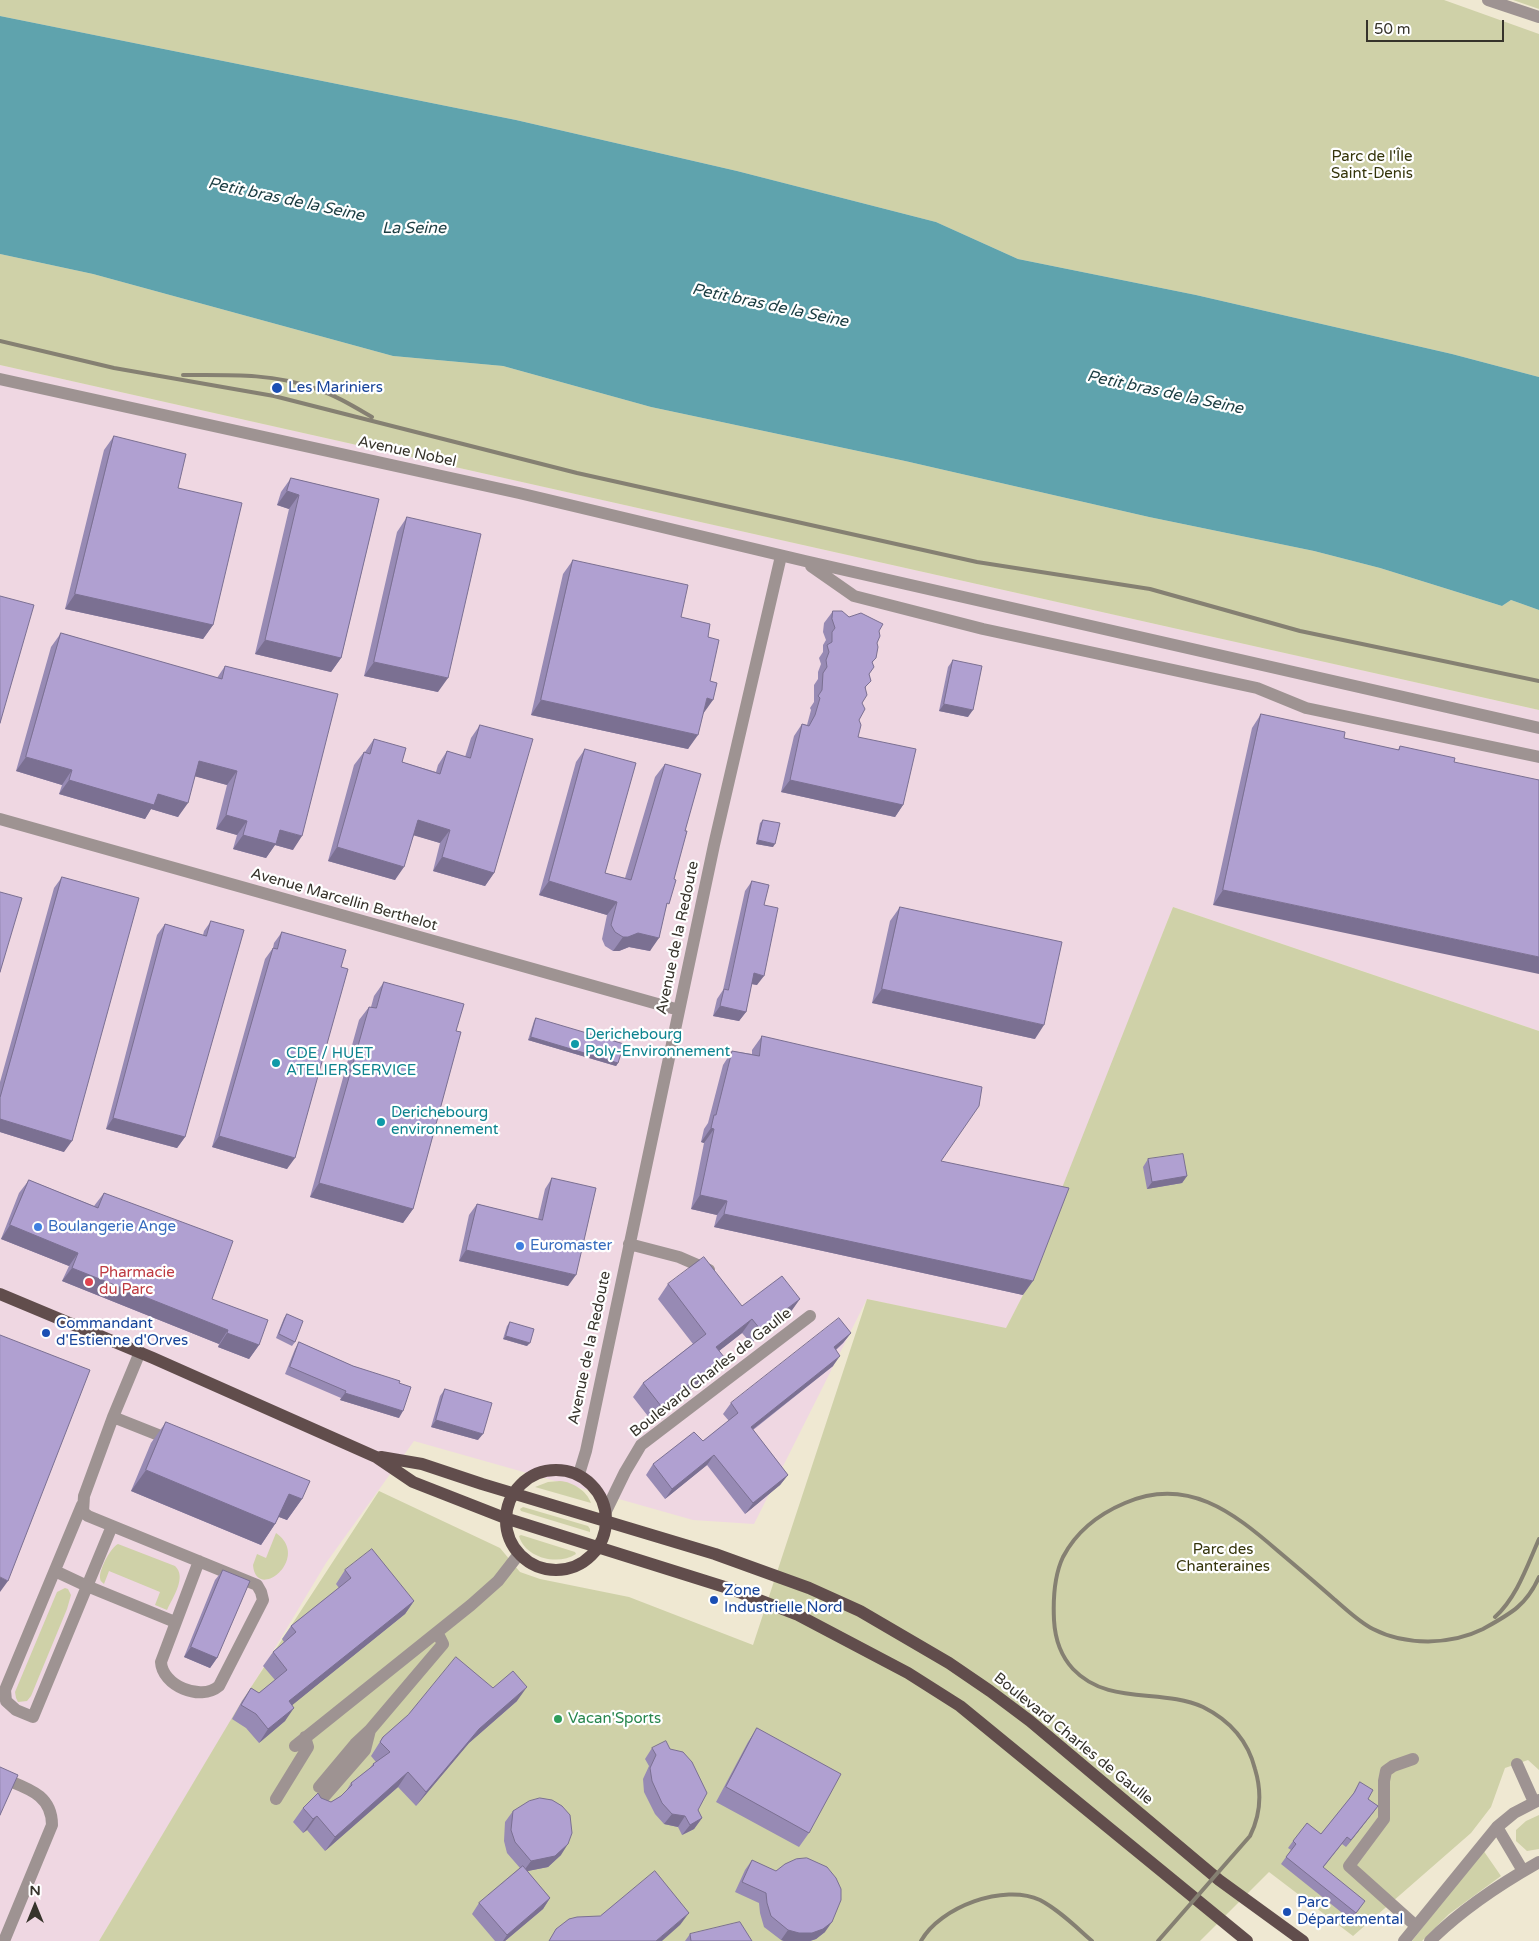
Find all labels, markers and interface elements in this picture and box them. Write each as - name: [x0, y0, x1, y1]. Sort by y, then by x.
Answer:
- scale bar: [1369, 10, 1506, 42]
- text: 50 m: [1374, 20, 1411, 38]
- park label: Parc de l'Île Saint-Denis: [1331, 148, 1413, 183]
- water label: Petit bras de la Seine: [206, 174, 366, 226]
- water label: La Seine: [382, 219, 446, 239]
- water label: Petit bras de la Seine: [690, 280, 850, 332]
- water label: Petit bras de la Seine: [1085, 367, 1245, 419]
- place label: Les Mariniers: [288, 379, 383, 397]
- marker: Les Mariniers: [270, 381, 284, 395]
- street label: Avenue Nobel: [356, 433, 458, 471]
- street label: Avenue de la Redoute: [653, 860, 703, 1016]
- street label: Avenue Marcellin Berthelot: [249, 865, 439, 935]
- place label: Derichebourg Poly-Environnement: [585, 1026, 730, 1061]
- marker: Derichebourg Poly-Environnement: [569, 1038, 581, 1050]
- place label: CDE / HUET ATELIER SERVICE: [286, 1045, 416, 1080]
- marker: CDE / HUET ATELIER SERVICE: [270, 1057, 282, 1069]
- place label: Derichebourg environnement: [391, 1104, 499, 1139]
- marker: Derichebourg environnement: [375, 1116, 387, 1128]
- place label: Boulangerie Ange: [48, 1218, 176, 1236]
- marker: Boulangerie Ange: [32, 1221, 44, 1233]
- place label: Euromaster: [530, 1237, 612, 1255]
- marker: Euromaster: [514, 1240, 526, 1252]
- place label: Pharmacie du Parc: [99, 1264, 175, 1299]
- street label: Avenue de la Redoute: [565, 1270, 615, 1426]
- marker: Pharmacie du Parc: [83, 1276, 95, 1288]
- street label: Boulevard Charles de Gaulle: [627, 1304, 795, 1442]
- place label: Commandant d'Estienne d'Orves: [56, 1315, 188, 1350]
- marker: Commandant d'Estienne d'Orves: [40, 1327, 52, 1339]
- park label: Parc des Chanteraines: [1176, 1541, 1270, 1576]
- place label: Zone Industrielle Nord: [724, 1582, 842, 1617]
- marker: Zone Industrielle Nord: [708, 1594, 720, 1606]
- street label: Boulevard Charles de Gaulle: [990, 1669, 1156, 1809]
- place label: Vacan'Sports: [568, 1710, 661, 1728]
- marker: Vacan'Sports: [552, 1713, 564, 1725]
- north arrow: [10, 1881, 60, 1931]
- text: N: [29, 1882, 41, 1899]
- place label: Parc Départemental: [1297, 1894, 1403, 1929]
- marker: Parc Départemental: [1281, 1906, 1293, 1918]

